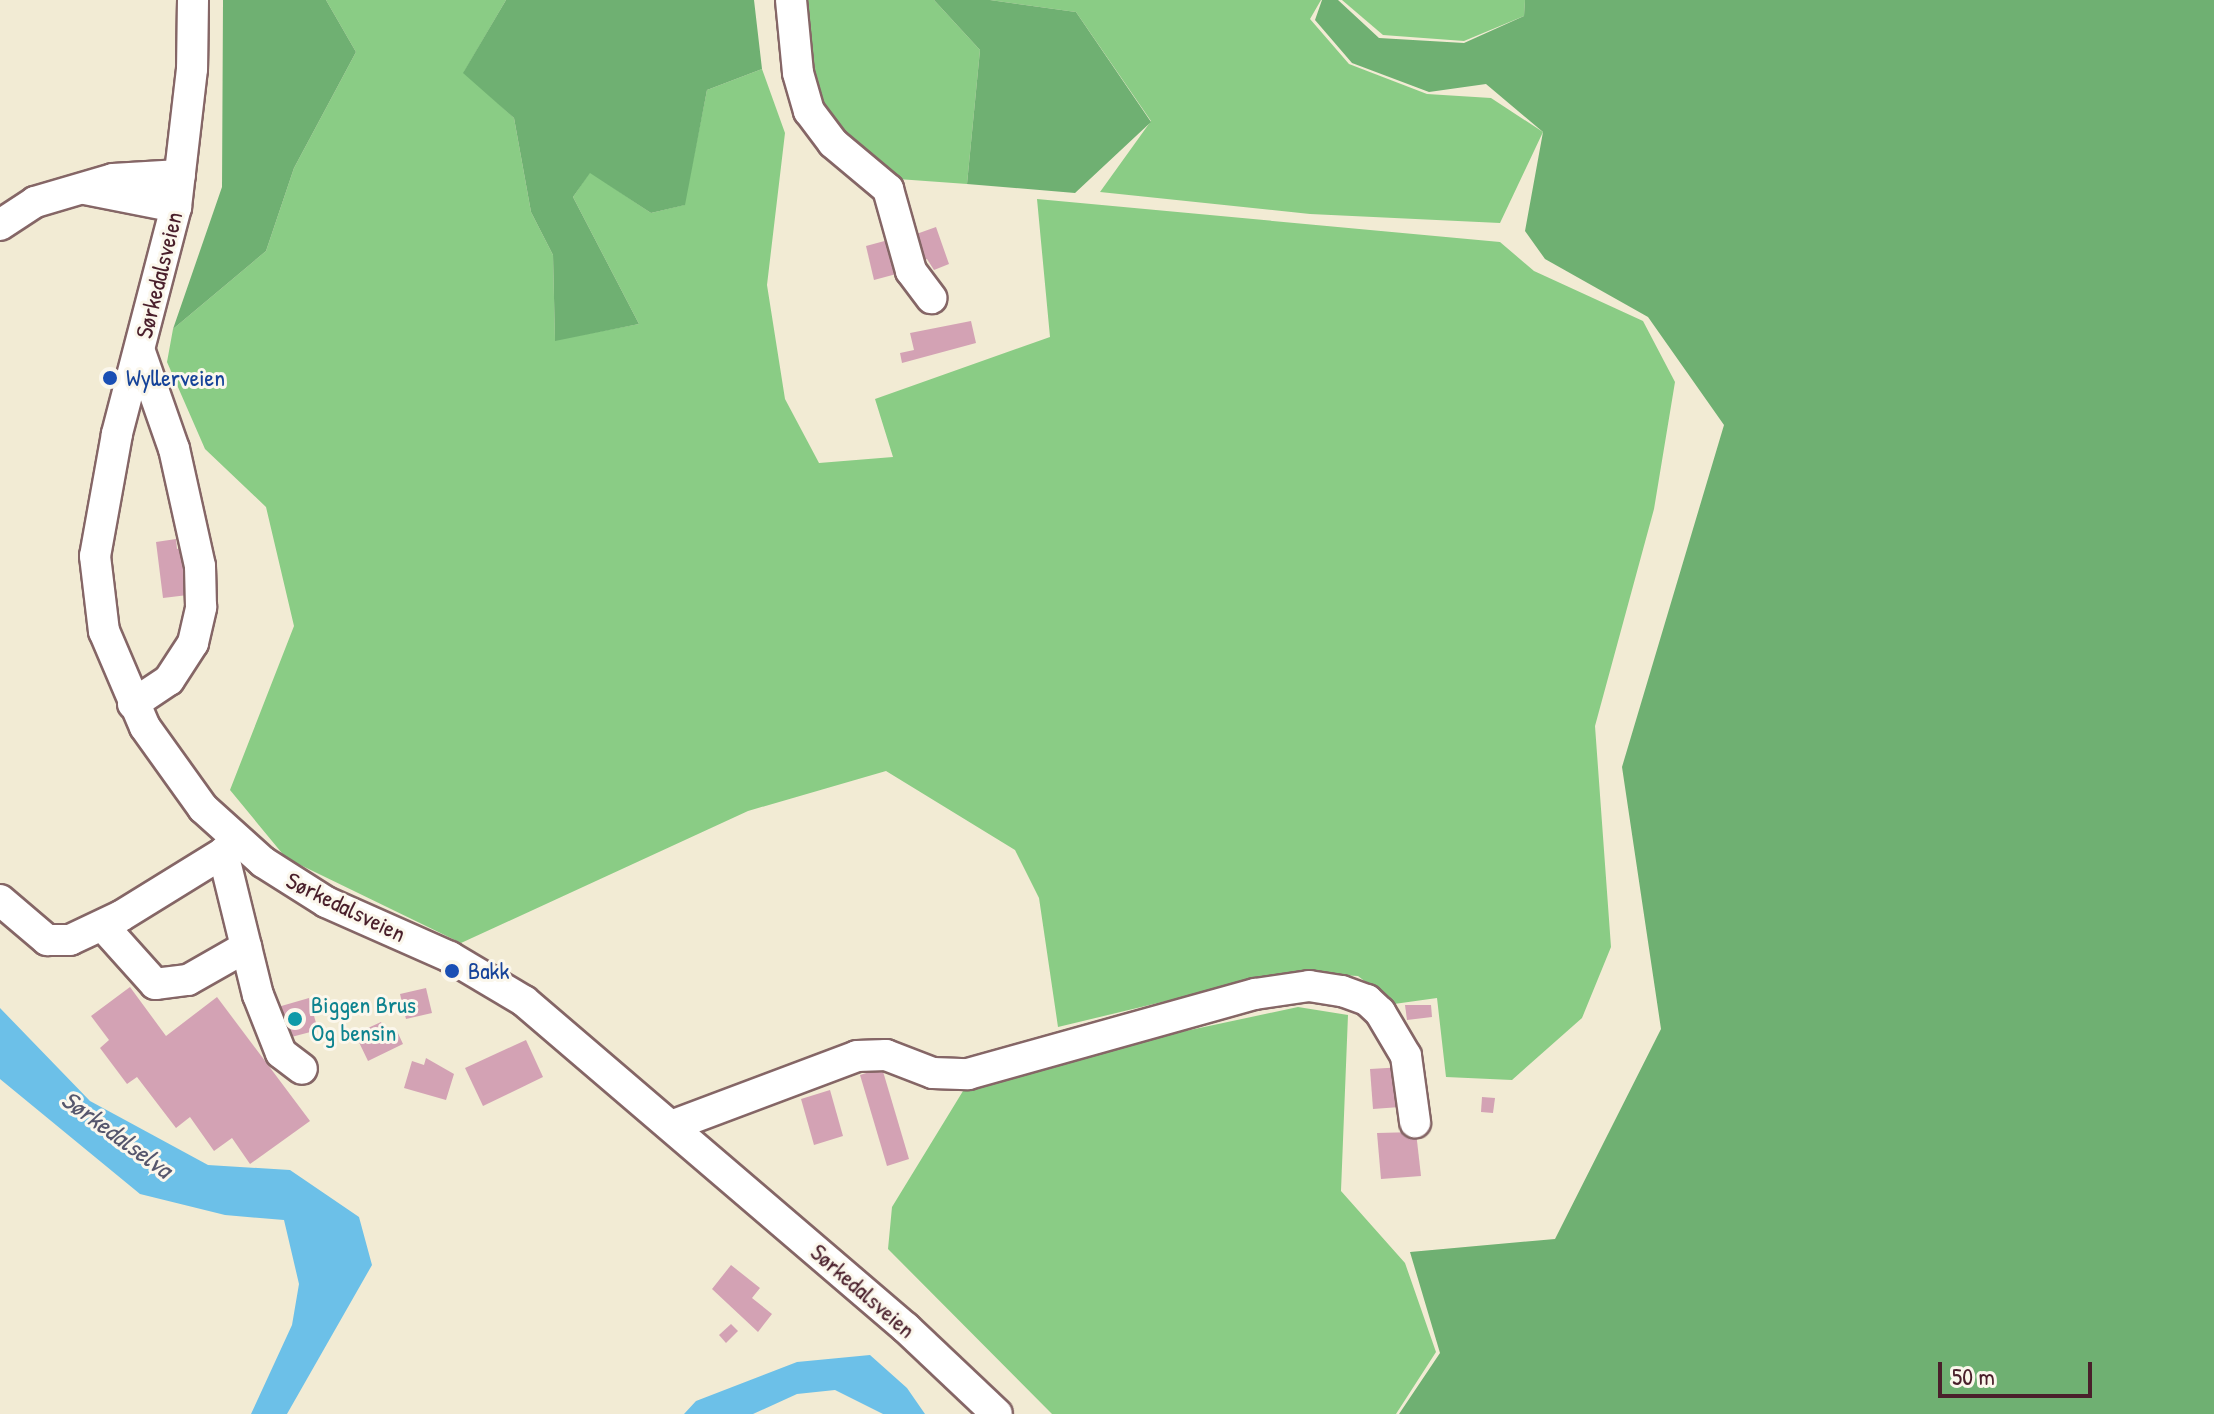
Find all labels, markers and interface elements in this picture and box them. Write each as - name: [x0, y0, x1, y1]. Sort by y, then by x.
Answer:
- street label: Sørkedalsveien: [129, 209, 189, 341]
- place label: Wyllerveien: [126, 364, 225, 392]
- marker: Wyllerveien: [101, 369, 119, 387]
- street label: Sørkedalsveien: [282, 866, 410, 948]
- place label: Bakk: [468, 957, 509, 985]
- marker: Bakk: [443, 962, 461, 980]
- place label: Biggen Brus Og bensin: [311, 991, 416, 1047]
- marker: Biggen Brus Og bensin: [286, 1010, 304, 1028]
- water label: Sørkedalselva: [56, 1083, 178, 1185]
- street label: Sørkedalsveien: [805, 1238, 921, 1344]
- scale bar: [1942, 1346, 2096, 1396]
- text: 50 m: [1952, 1360, 1995, 1392]

